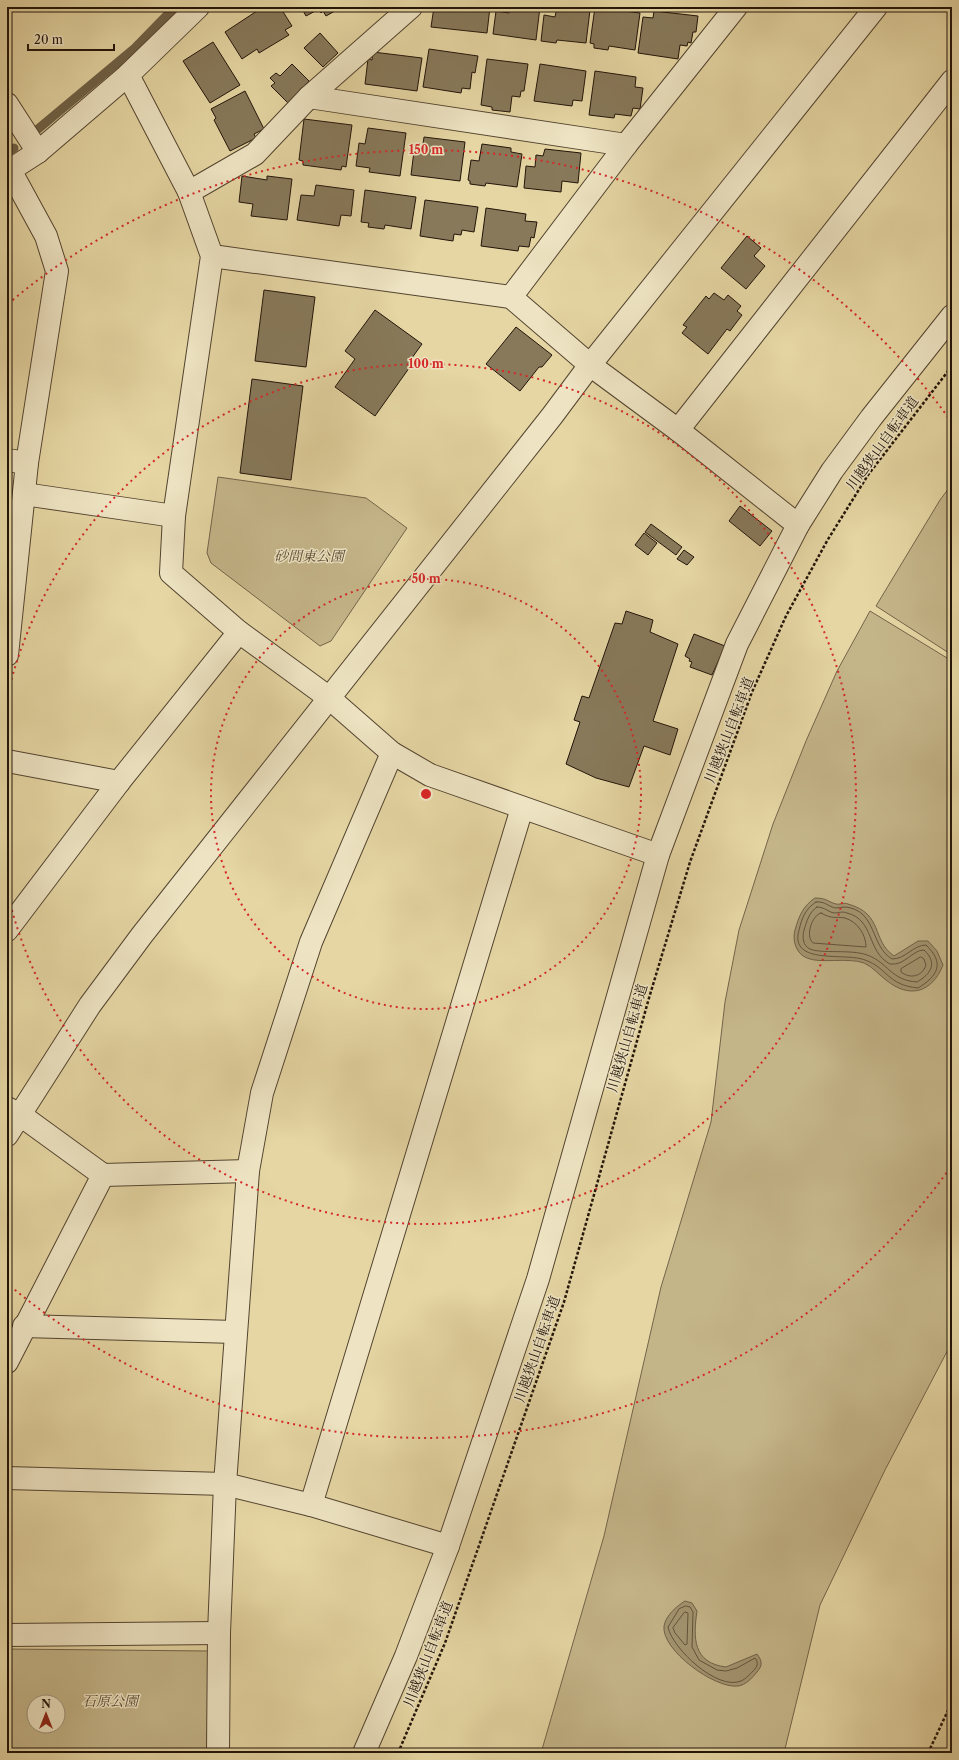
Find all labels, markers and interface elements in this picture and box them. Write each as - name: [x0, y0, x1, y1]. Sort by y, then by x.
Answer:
- scale bar: [28, 26, 114, 52]
- text: 20 m: [34, 32, 63, 47]
- text: 150 m: [409, 142, 443, 157]
- text: 100 m: [408, 356, 444, 371]
- street label: 川越狭山自転車道: [842, 392, 922, 494]
- park label: 砂間東公園: [274, 547, 346, 565]
- text: 50 m: [411, 571, 441, 586]
- street label: 川越狭山自転車道: [701, 674, 757, 786]
- centre of rings: [419, 787, 433, 801]
- street label: 川越狭山自転車道: [603, 982, 651, 1094]
- street label: 川越狭山自転車道: [510, 1293, 564, 1405]
- street label: 川越狭山自転車道: [400, 1598, 456, 1710]
- park label: 石原公園: [82, 1692, 140, 1710]
- north arrow: [26, 1694, 66, 1734]
- text: N: [41, 1697, 51, 1711]

